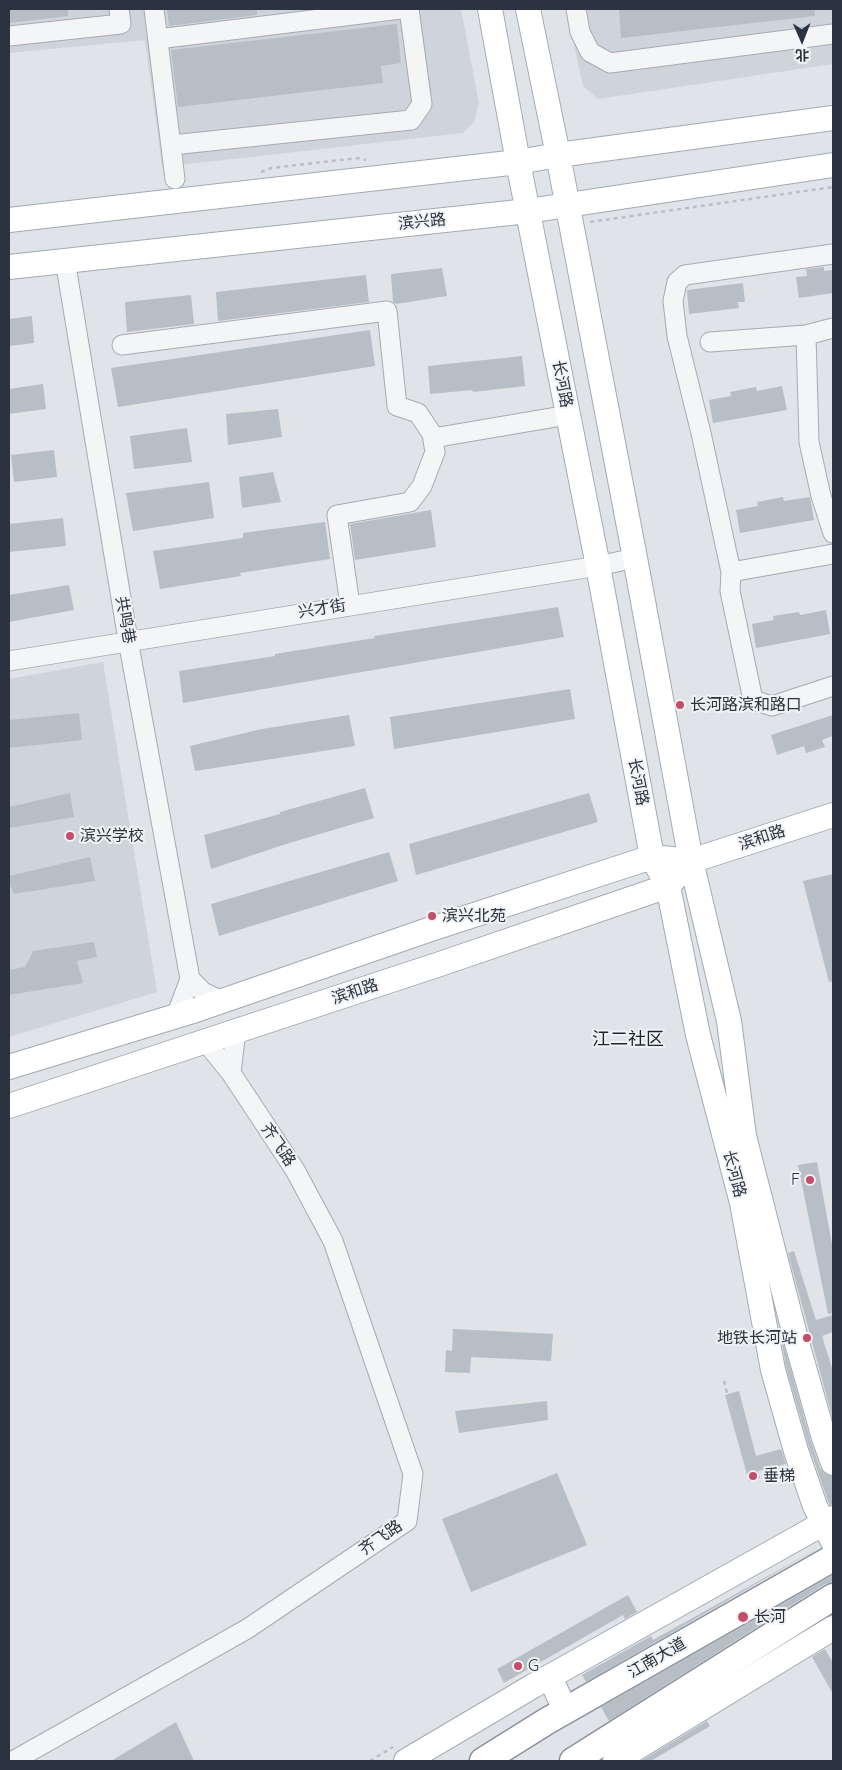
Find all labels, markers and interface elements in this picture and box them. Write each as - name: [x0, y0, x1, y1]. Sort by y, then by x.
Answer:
- north arrow: [777, 15, 827, 65]
- text: 北: [795, 46, 809, 64]
- street label: 滨兴路: [397, 210, 447, 234]
- street label: 长河路: [548, 359, 576, 409]
- street label: 共鸣巷: [111, 595, 139, 645]
- street label: 兴才街: [297, 596, 347, 622]
- place label: 长河路滨和路口: [690, 695, 802, 715]
- marker: 长河路滨和路口: [674, 699, 686, 711]
- street label: 长河路: [624, 757, 652, 807]
- street label: 滨和路: [736, 821, 788, 855]
- place label: 滨兴学校: [80, 826, 144, 846]
- marker: 滨兴学校: [64, 830, 76, 842]
- place label: 滨兴北苑: [442, 906, 506, 926]
- marker: 滨兴北苑: [426, 910, 438, 922]
- street label: 滨和路: [329, 975, 381, 1009]
- district label: 江二社区: [592, 1029, 664, 1051]
- street label: 齐飞路: [257, 1120, 299, 1170]
- street label: 长河路: [719, 1148, 749, 1200]
- place label: F: [791, 1170, 800, 1190]
- marker: F: [804, 1174, 816, 1186]
- place label: 地铁长河站: [717, 1328, 797, 1348]
- marker: 地铁长河站: [801, 1332, 813, 1344]
- place label: 垂梯: [763, 1466, 795, 1486]
- marker: 垂梯: [747, 1470, 759, 1482]
- street label: 齐飞路: [356, 1516, 406, 1560]
- place label: 长河: [754, 1607, 786, 1627]
- marker: 长河: [736, 1610, 750, 1624]
- street label: 江南大道: [624, 1634, 690, 1682]
- place label: G: [528, 1656, 539, 1676]
- marker: G: [512, 1660, 524, 1672]

